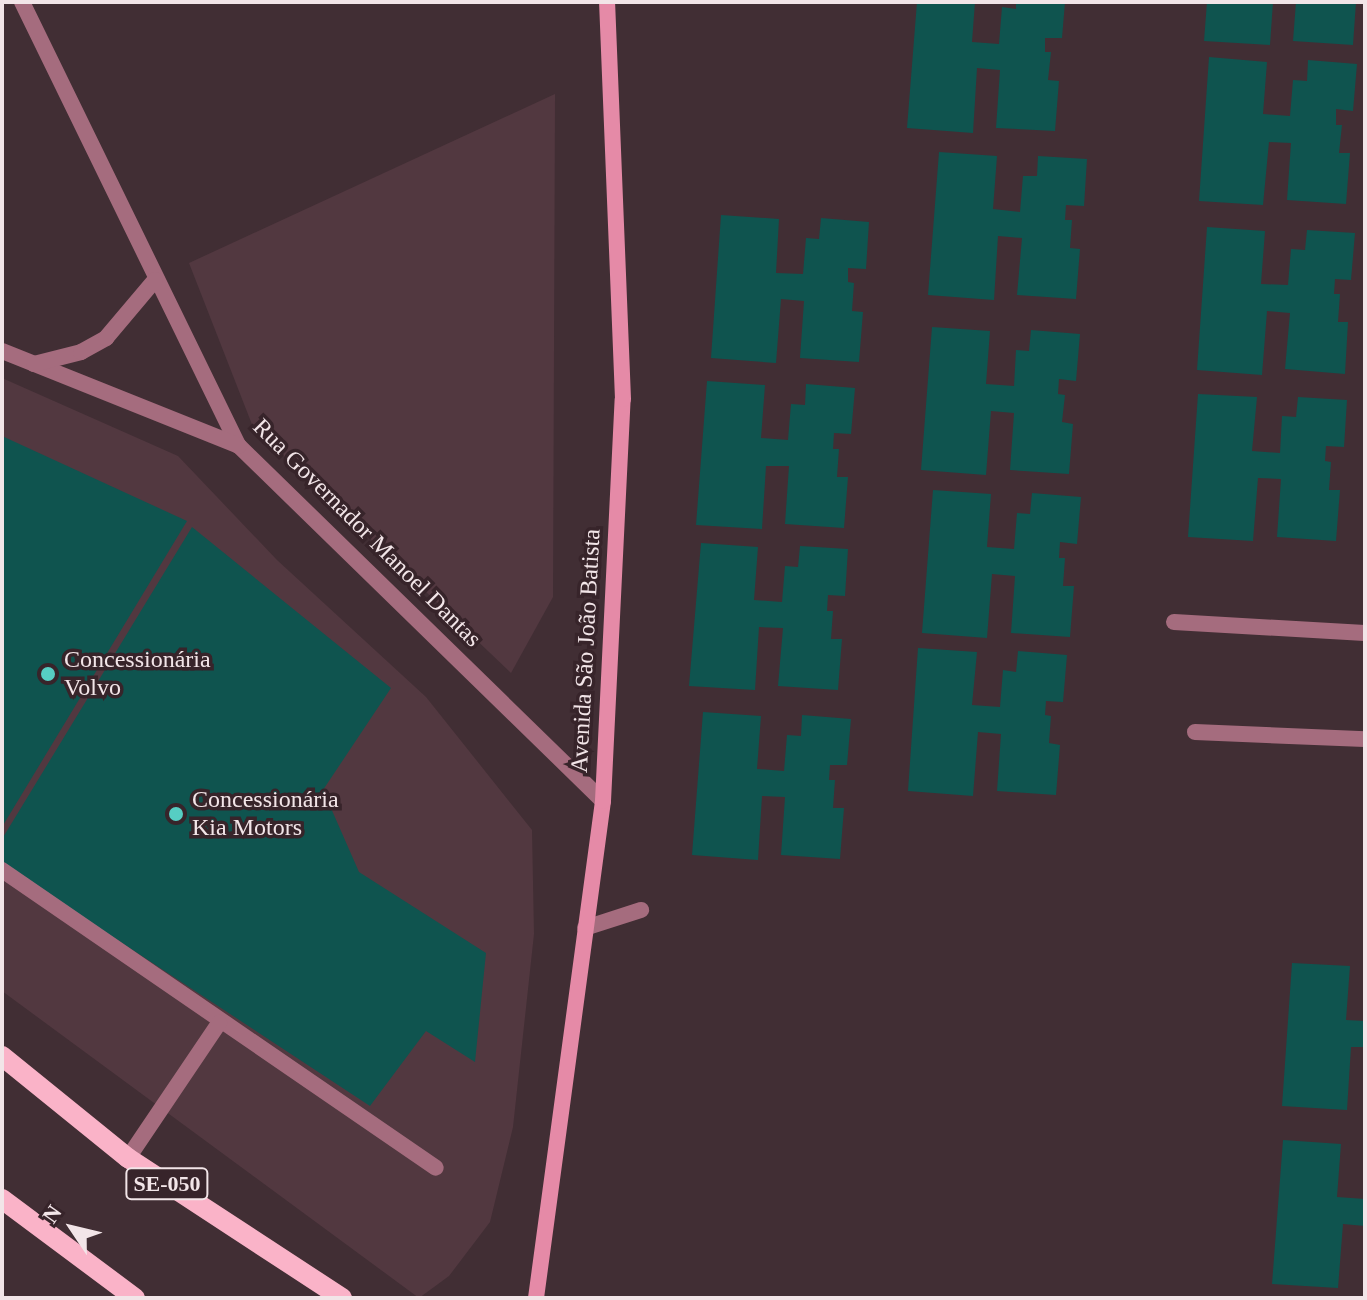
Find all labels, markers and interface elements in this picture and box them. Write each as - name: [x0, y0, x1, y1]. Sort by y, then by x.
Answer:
- street label: Rua Governador Manoel Dantas: [247, 413, 487, 653]
- street label: Avenida São João Batista: [565, 528, 607, 774]
- place label: Concessionária Volvo: [64, 646, 211, 702]
- marker: Concessionária Volvo: [39, 665, 57, 683]
- place label: Concessionária Kia Motors: [192, 786, 339, 842]
- marker: Concessionária Kia Motors: [167, 805, 185, 823]
- road number: SE-050: [125, 1166, 209, 1202]
- north arrow: [32, 1188, 112, 1268]
- text: N: [37, 1200, 67, 1228]

